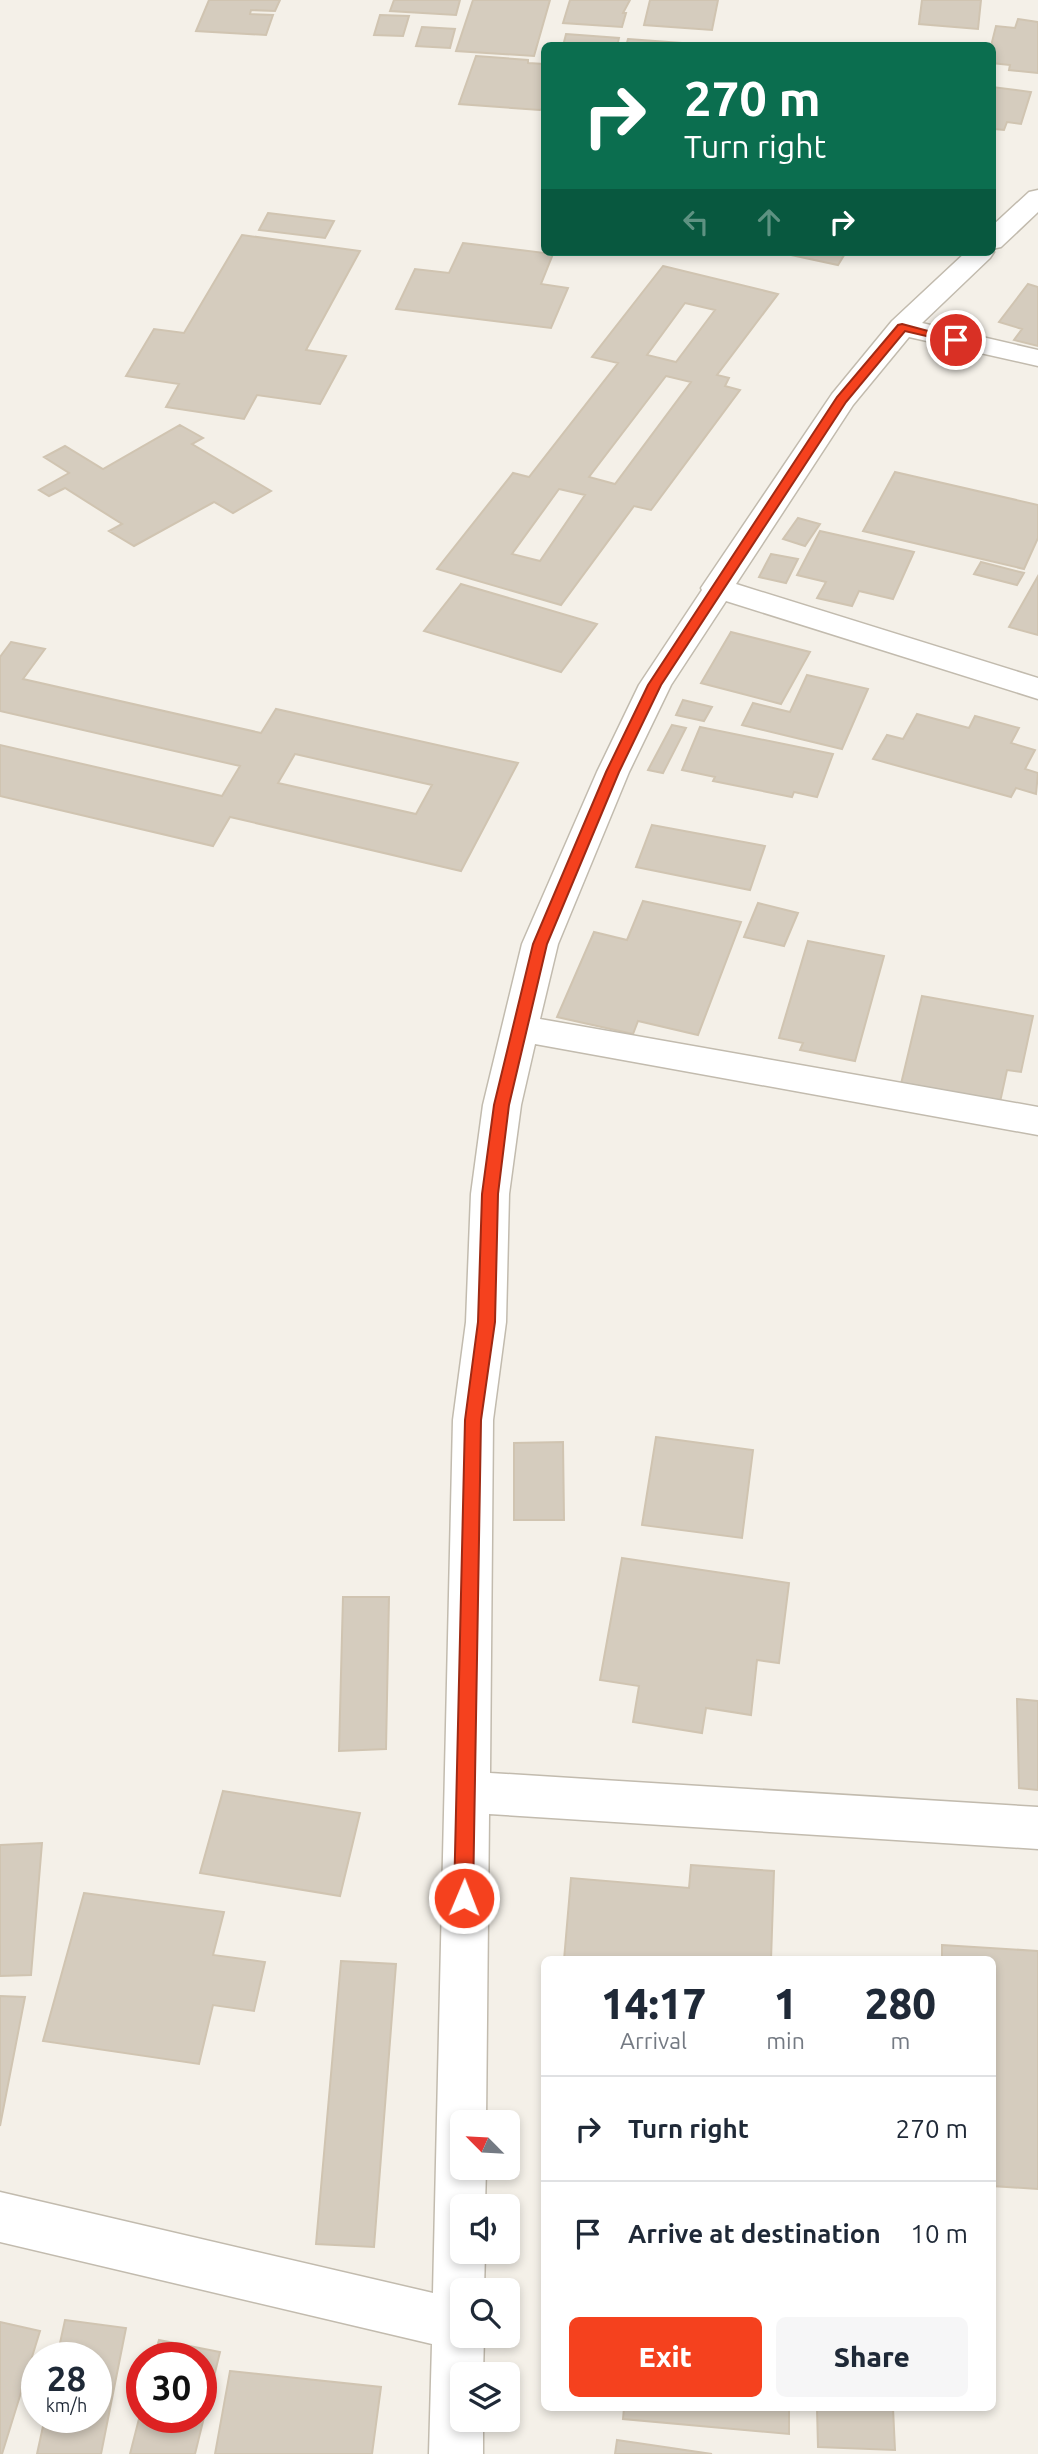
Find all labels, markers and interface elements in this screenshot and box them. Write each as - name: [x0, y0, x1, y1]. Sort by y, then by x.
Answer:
- icon: right: [569, 70, 660, 161]
- text: 270 m: [684, 70, 821, 125]
- text: Turn right: [684, 128, 826, 164]
- icon: left: [677, 203, 715, 241]
- icon: ahead: [750, 203, 788, 241]
- icon: right: [823, 203, 861, 241]
- pin: [926, 310, 986, 370]
- icon: arrive: [937, 321, 975, 359]
- position arrow: [427, 1861, 501, 1935]
- text: 14:17: [601, 1980, 706, 2027]
- text: 1: [774, 1980, 797, 2027]
- text: 280: [865, 1980, 936, 2027]
- text: Arrival: [620, 2028, 687, 2053]
- text: min: [766, 2028, 805, 2053]
- text: m: [890, 2028, 910, 2053]
- north arrow: [450, 2110, 520, 2180]
- map controls: [450, 2110, 520, 2432]
- icon: right: [569, 2110, 607, 2148]
- text: Turn right: [628, 2114, 749, 2143]
- text: 270 m: [896, 2114, 968, 2143]
- button: sound: [450, 2194, 520, 2264]
- icon: arrive: [569, 2215, 607, 2253]
- text: Arrive at destination: [628, 2219, 881, 2248]
- text: 10 m: [910, 2219, 968, 2248]
- button: search: [450, 2278, 520, 2348]
- button: Exit: [569, 2317, 762, 2397]
- button: Share: [776, 2317, 968, 2397]
- speed limit sign: 30: [126, 2342, 217, 2433]
- text: 28: [47, 2358, 86, 2398]
- button: layers: [450, 2362, 520, 2432]
- text: km/h: [46, 2395, 87, 2415]

